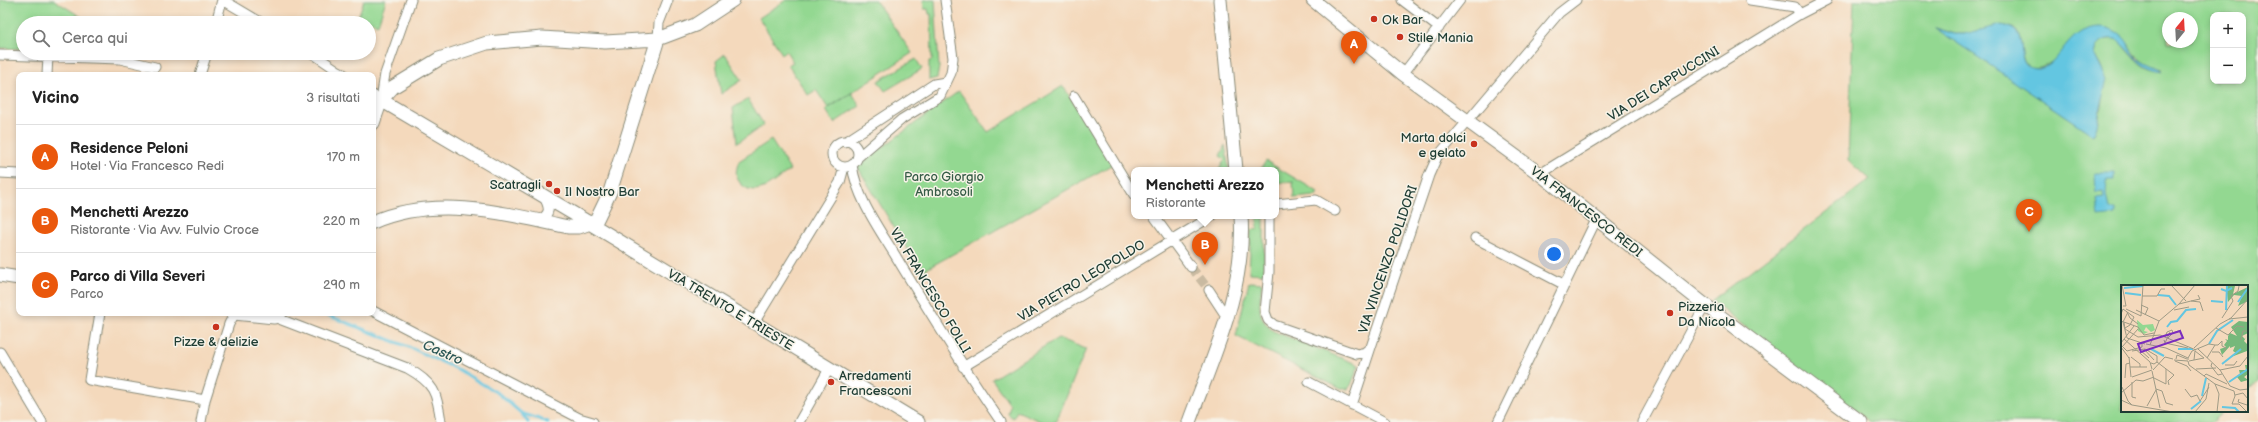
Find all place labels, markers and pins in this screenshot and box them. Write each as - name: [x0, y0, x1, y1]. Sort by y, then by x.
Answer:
- place label: Ok Bar: [1382, 12, 1423, 28]
- marker: Ok Bar: [1369, 14, 1379, 24]
- place label: Stile Mania: [1408, 30, 1473, 46]
- pin: A: [1341, 31, 1367, 64]
- marker: Stile Mania: [1395, 32, 1405, 42]
- place label: Marta dolci e gelato: [1401, 130, 1466, 161]
- marker: Marta dolci e gelato: [1469, 139, 1479, 149]
- place label: Scatragli: [490, 177, 541, 193]
- marker: Scatragli: [544, 179, 554, 189]
- place label: Il Nostro Bar: [565, 184, 640, 200]
- marker: Il Nostro Bar: [552, 186, 562, 196]
- pin: C: [2016, 199, 2042, 232]
- pin: B: [1192, 232, 1218, 265]
- place label: Pizzeria Da Nicola: [1678, 299, 1735, 330]
- marker: Pizzeria Da Nicola: [1665, 308, 1675, 318]
- marker: Pizze & delizie: [211, 322, 221, 332]
- place label: Pizze & delizie: [174, 334, 259, 350]
- place label: Arredamenti Francesconi: [839, 368, 912, 399]
- marker: Arredamenti Francesconi: [826, 377, 836, 387]

